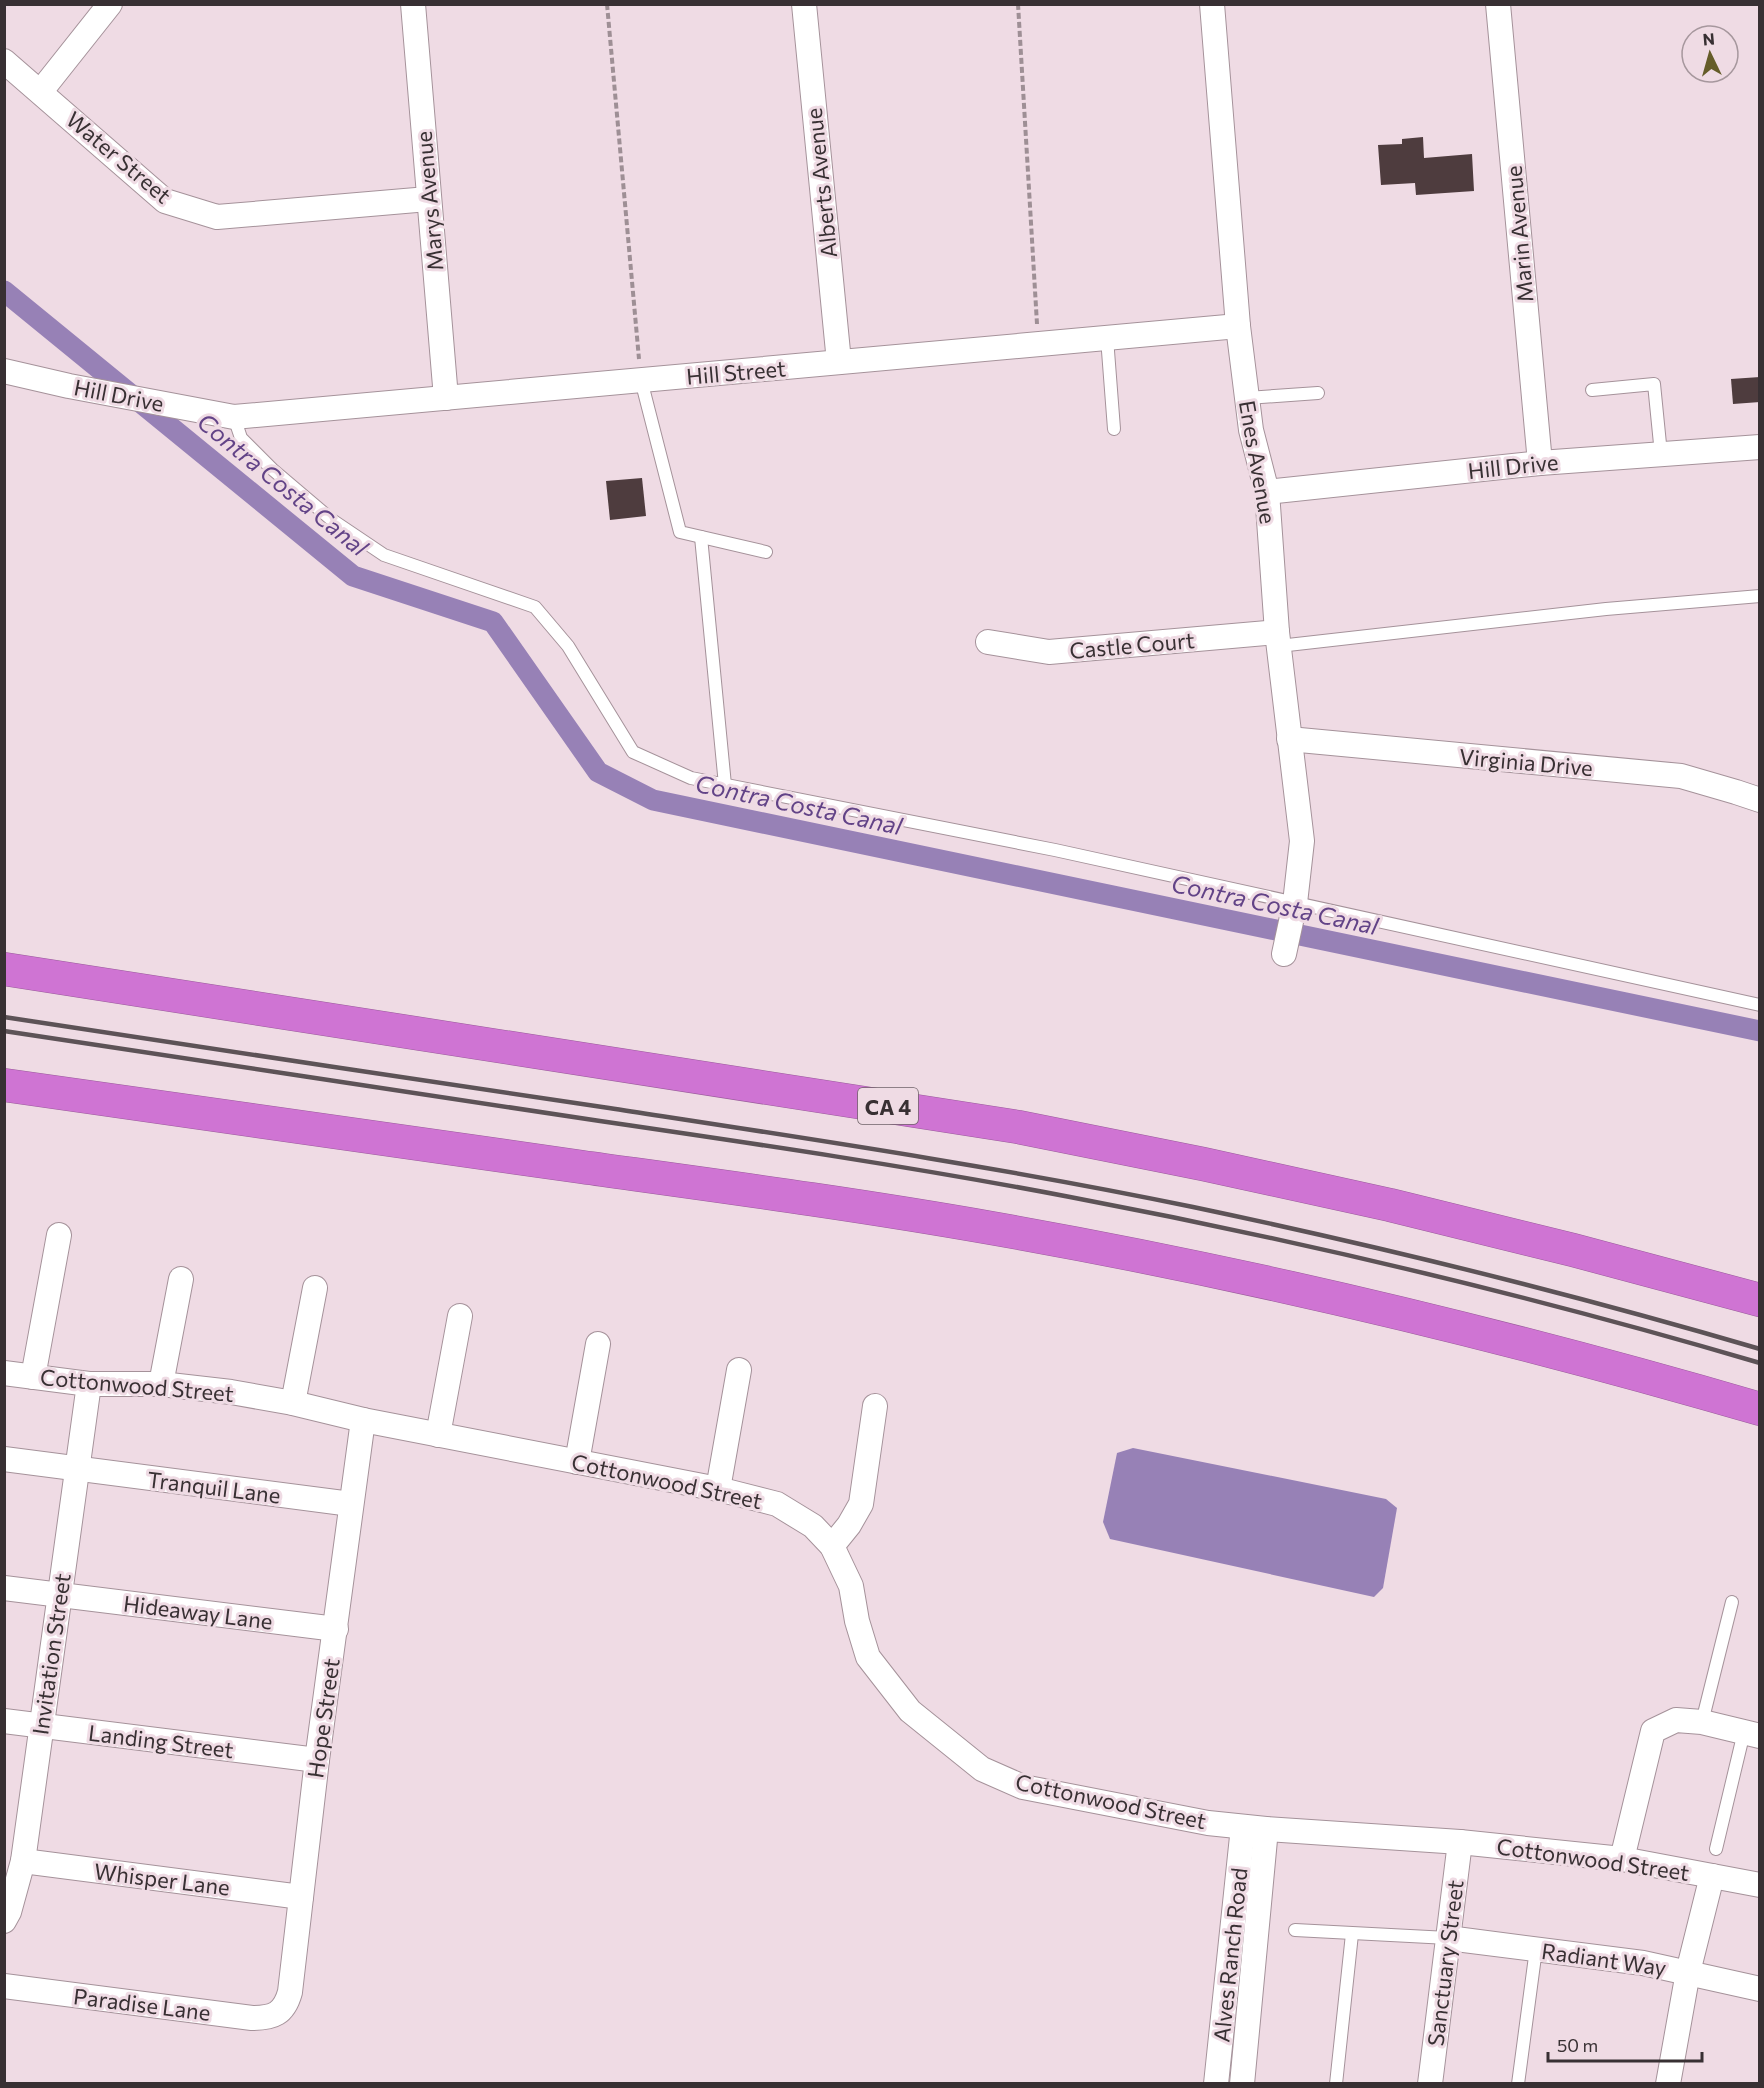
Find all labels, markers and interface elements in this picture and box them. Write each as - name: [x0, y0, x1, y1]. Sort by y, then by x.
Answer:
- north arrow: [1680, 24, 1740, 84]
- text: N: [1702, 29, 1715, 49]
- street label: Water Street: [61, 105, 177, 209]
- street label: Alberts Avenue: [800, 107, 842, 259]
- street label: Marys Avenue: [409, 130, 449, 272]
- street label: Marin Avenue: [1500, 165, 1538, 303]
- street label: Hill Street: [685, 354, 787, 390]
- street label: Hill Drive: [72, 373, 166, 417]
- street label: Enes Avenue: [1234, 398, 1282, 526]
- water label: Contra Costa Canal: [192, 406, 375, 562]
- street label: Hill Drive: [1466, 448, 1560, 484]
- street label: Castle Court: [1068, 626, 1196, 664]
- street label: Virginia Drive: [1458, 743, 1594, 781]
- water label: Contra Costa Canal: [693, 768, 906, 840]
- water label: Contra Costa Canal: [1169, 868, 1382, 940]
- road number: CA 4: [858, 1088, 918, 1124]
- street label: Cottonwood Street: [39, 1363, 235, 1407]
- street label: Cottonwood Street: [569, 1448, 765, 1514]
- street label: Tranquil Lane: [146, 1465, 282, 1509]
- street label: Invitation Street: [26, 1572, 76, 1736]
- street label: Hideaway Lane: [122, 1589, 274, 1635]
- street label: Hope Street: [301, 1656, 345, 1780]
- street label: Landing Street: [87, 1719, 235, 1763]
- street label: Cottonwood Street: [1013, 1768, 1209, 1834]
- street label: Cottonwood Street: [1495, 1832, 1691, 1886]
- street label: Whisper Lane: [93, 1857, 231, 1901]
- street label: Alves Ranch Road: [1207, 1866, 1253, 2044]
- street label: Sanctuary Street: [1421, 1878, 1469, 2048]
- street label: Radiant Way: [1540, 1937, 1668, 1981]
- street label: Paradise Lane: [72, 1982, 212, 2026]
- scale bar: [1548, 2025, 1702, 2063]
- text: 50 m: [1557, 2034, 1598, 2056]

